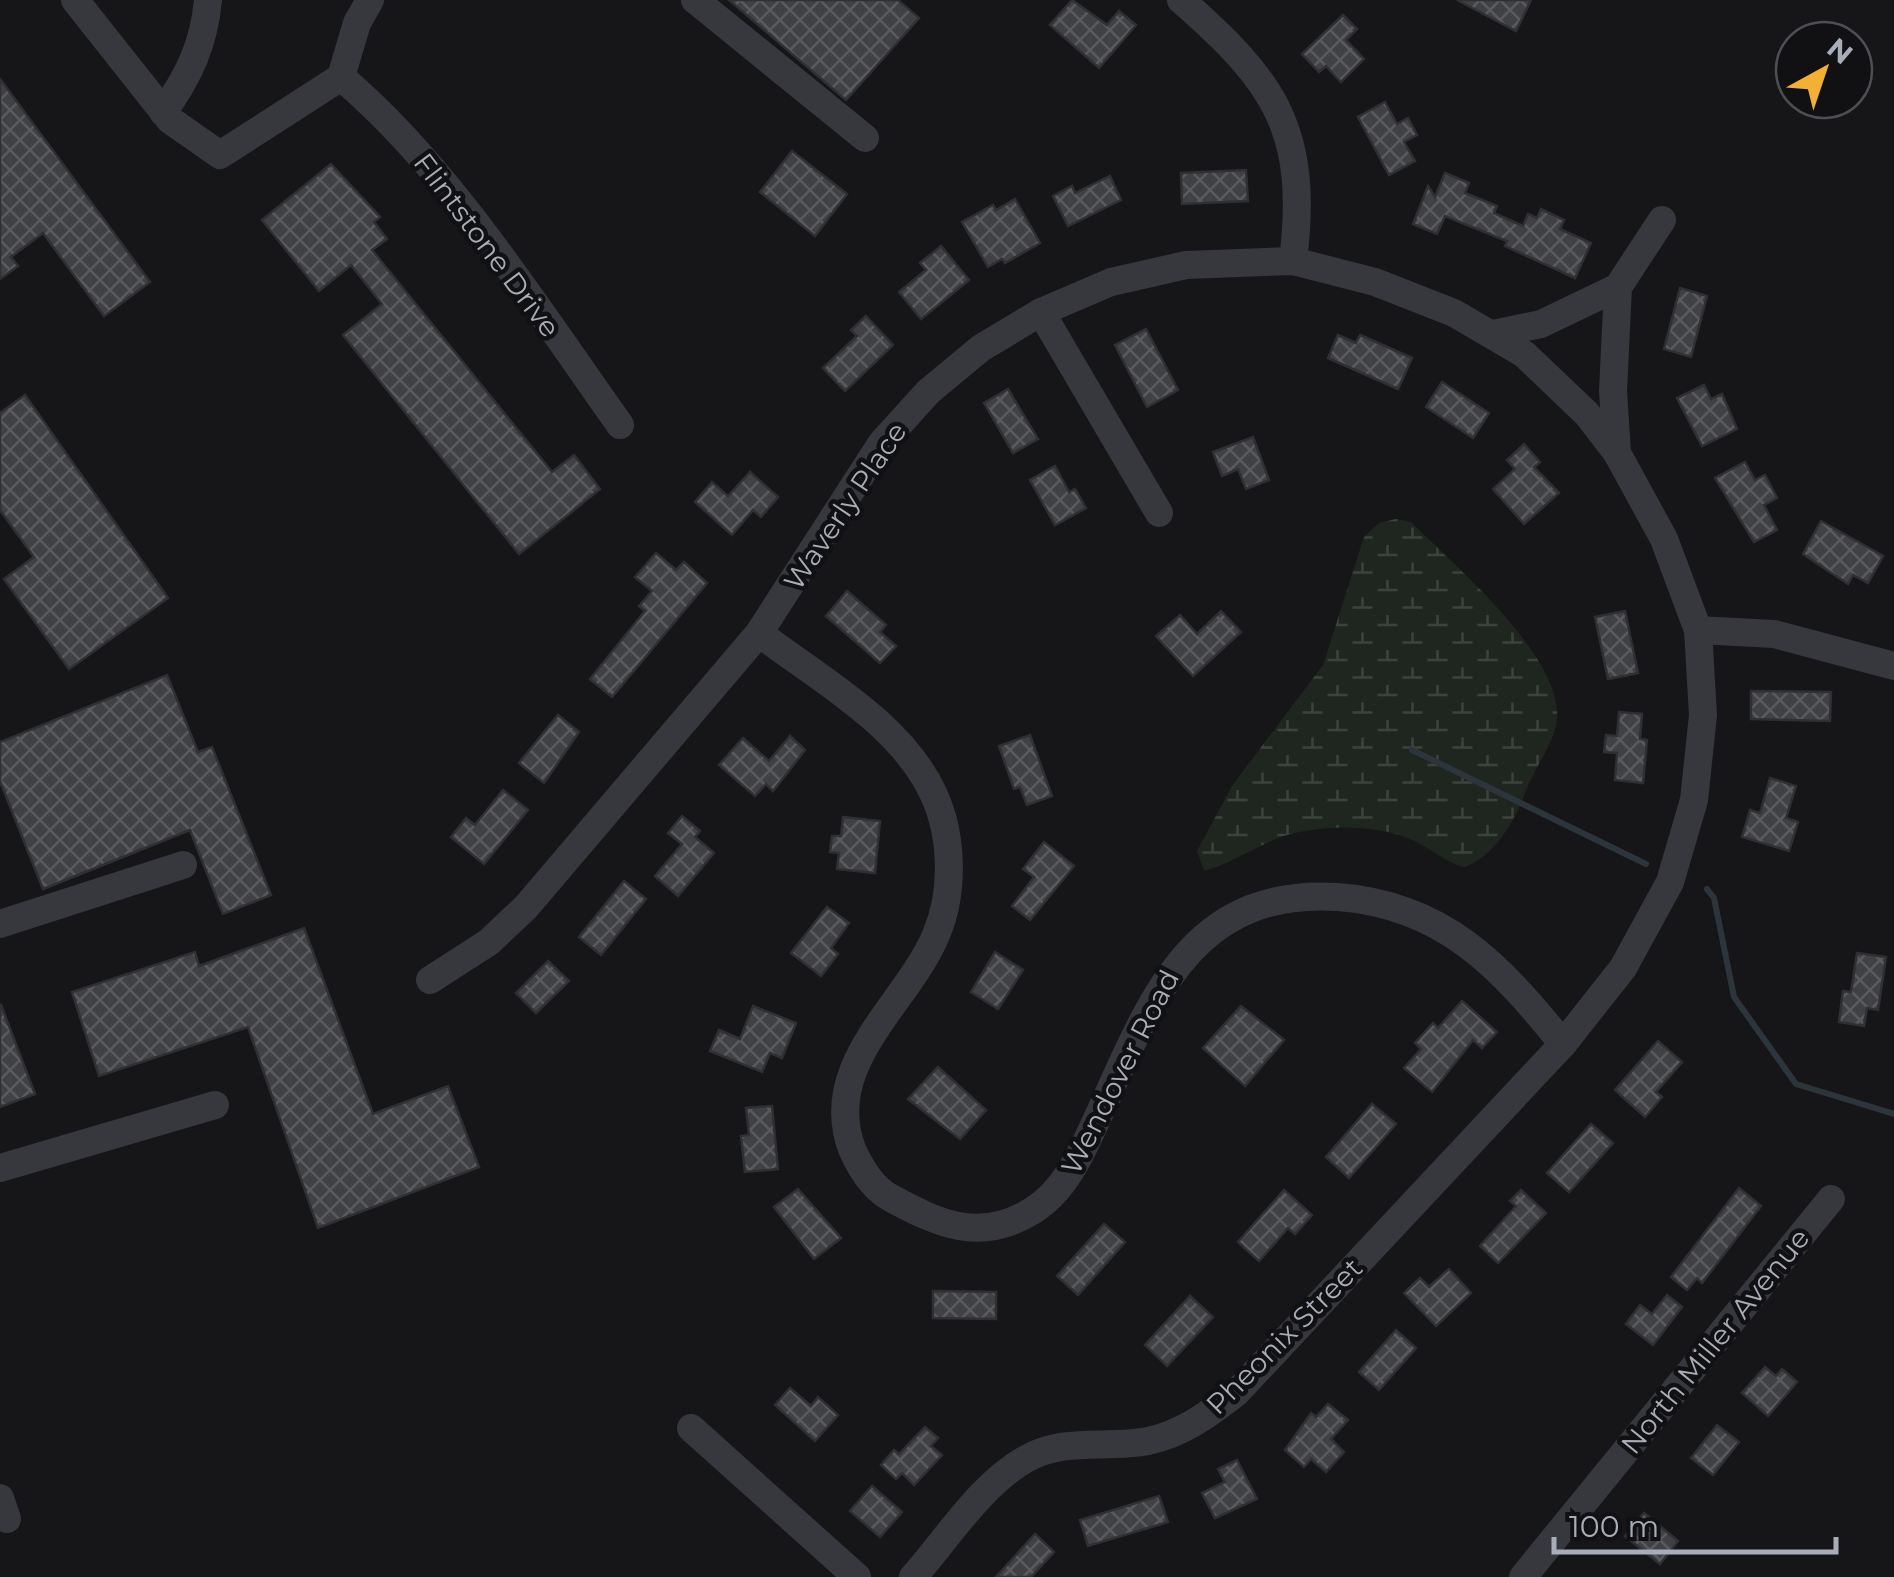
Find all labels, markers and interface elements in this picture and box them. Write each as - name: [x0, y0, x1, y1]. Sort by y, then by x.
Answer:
- north arrow: [1774, 20, 1874, 120]
- text: N: [1820, 31, 1860, 71]
- street label: Flintstone Drive: [407, 146, 567, 344]
- street label: Waverly Place: [776, 416, 914, 596]
- street label: Wendover Road: [1054, 964, 1186, 1180]
- street label: North Miller Avenue: [1614, 1221, 1816, 1461]
- street label: Pheonix Street: [1199, 1251, 1369, 1421]
- scale bar: [1554, 1492, 1836, 1554]
- text: 100 m: [1569, 1508, 1659, 1545]

